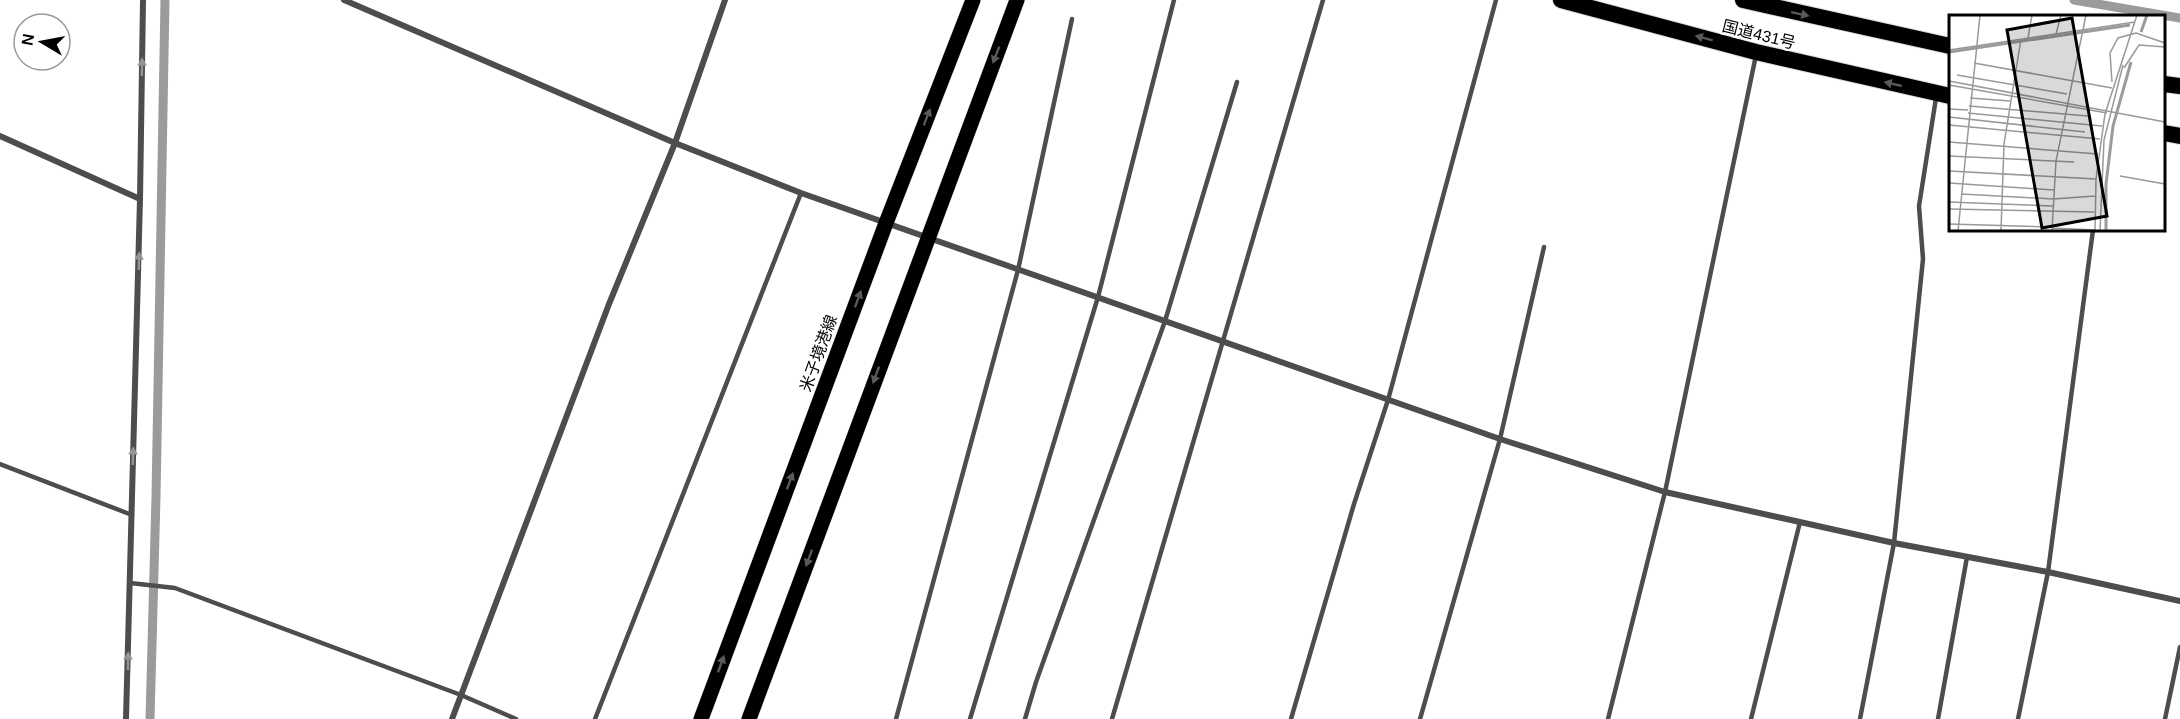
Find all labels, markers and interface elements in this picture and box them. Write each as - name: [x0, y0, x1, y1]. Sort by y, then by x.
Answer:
- one-way arrow: [1791, 9, 1809, 19]
- north arrow: [12, 12, 72, 72]
- inset map: [1949, 15, 2165, 231]
- street label: 国道431号: [1721, 17, 1797, 52]
- text: N: [18, 32, 37, 47]
- one-way arrow: [1695, 33, 1713, 43]
- one-way arrow: [991, 46, 1000, 64]
- one-way arrow: [137, 57, 147, 76]
- one-way arrow: [1884, 78, 1903, 88]
- one-way arrow: [923, 107, 933, 125]
- one-way arrow: [134, 252, 143, 271]
- one-way arrow: [853, 290, 863, 308]
- street label: 米子境港線: [797, 313, 840, 394]
- one-way arrow: [871, 366, 881, 384]
- one-way arrow: [128, 447, 138, 466]
- one-way arrow: [785, 472, 795, 490]
- one-way arrow: [803, 549, 813, 567]
- one-way arrow: [123, 651, 132, 670]
- one-way arrow: [717, 655, 727, 673]

